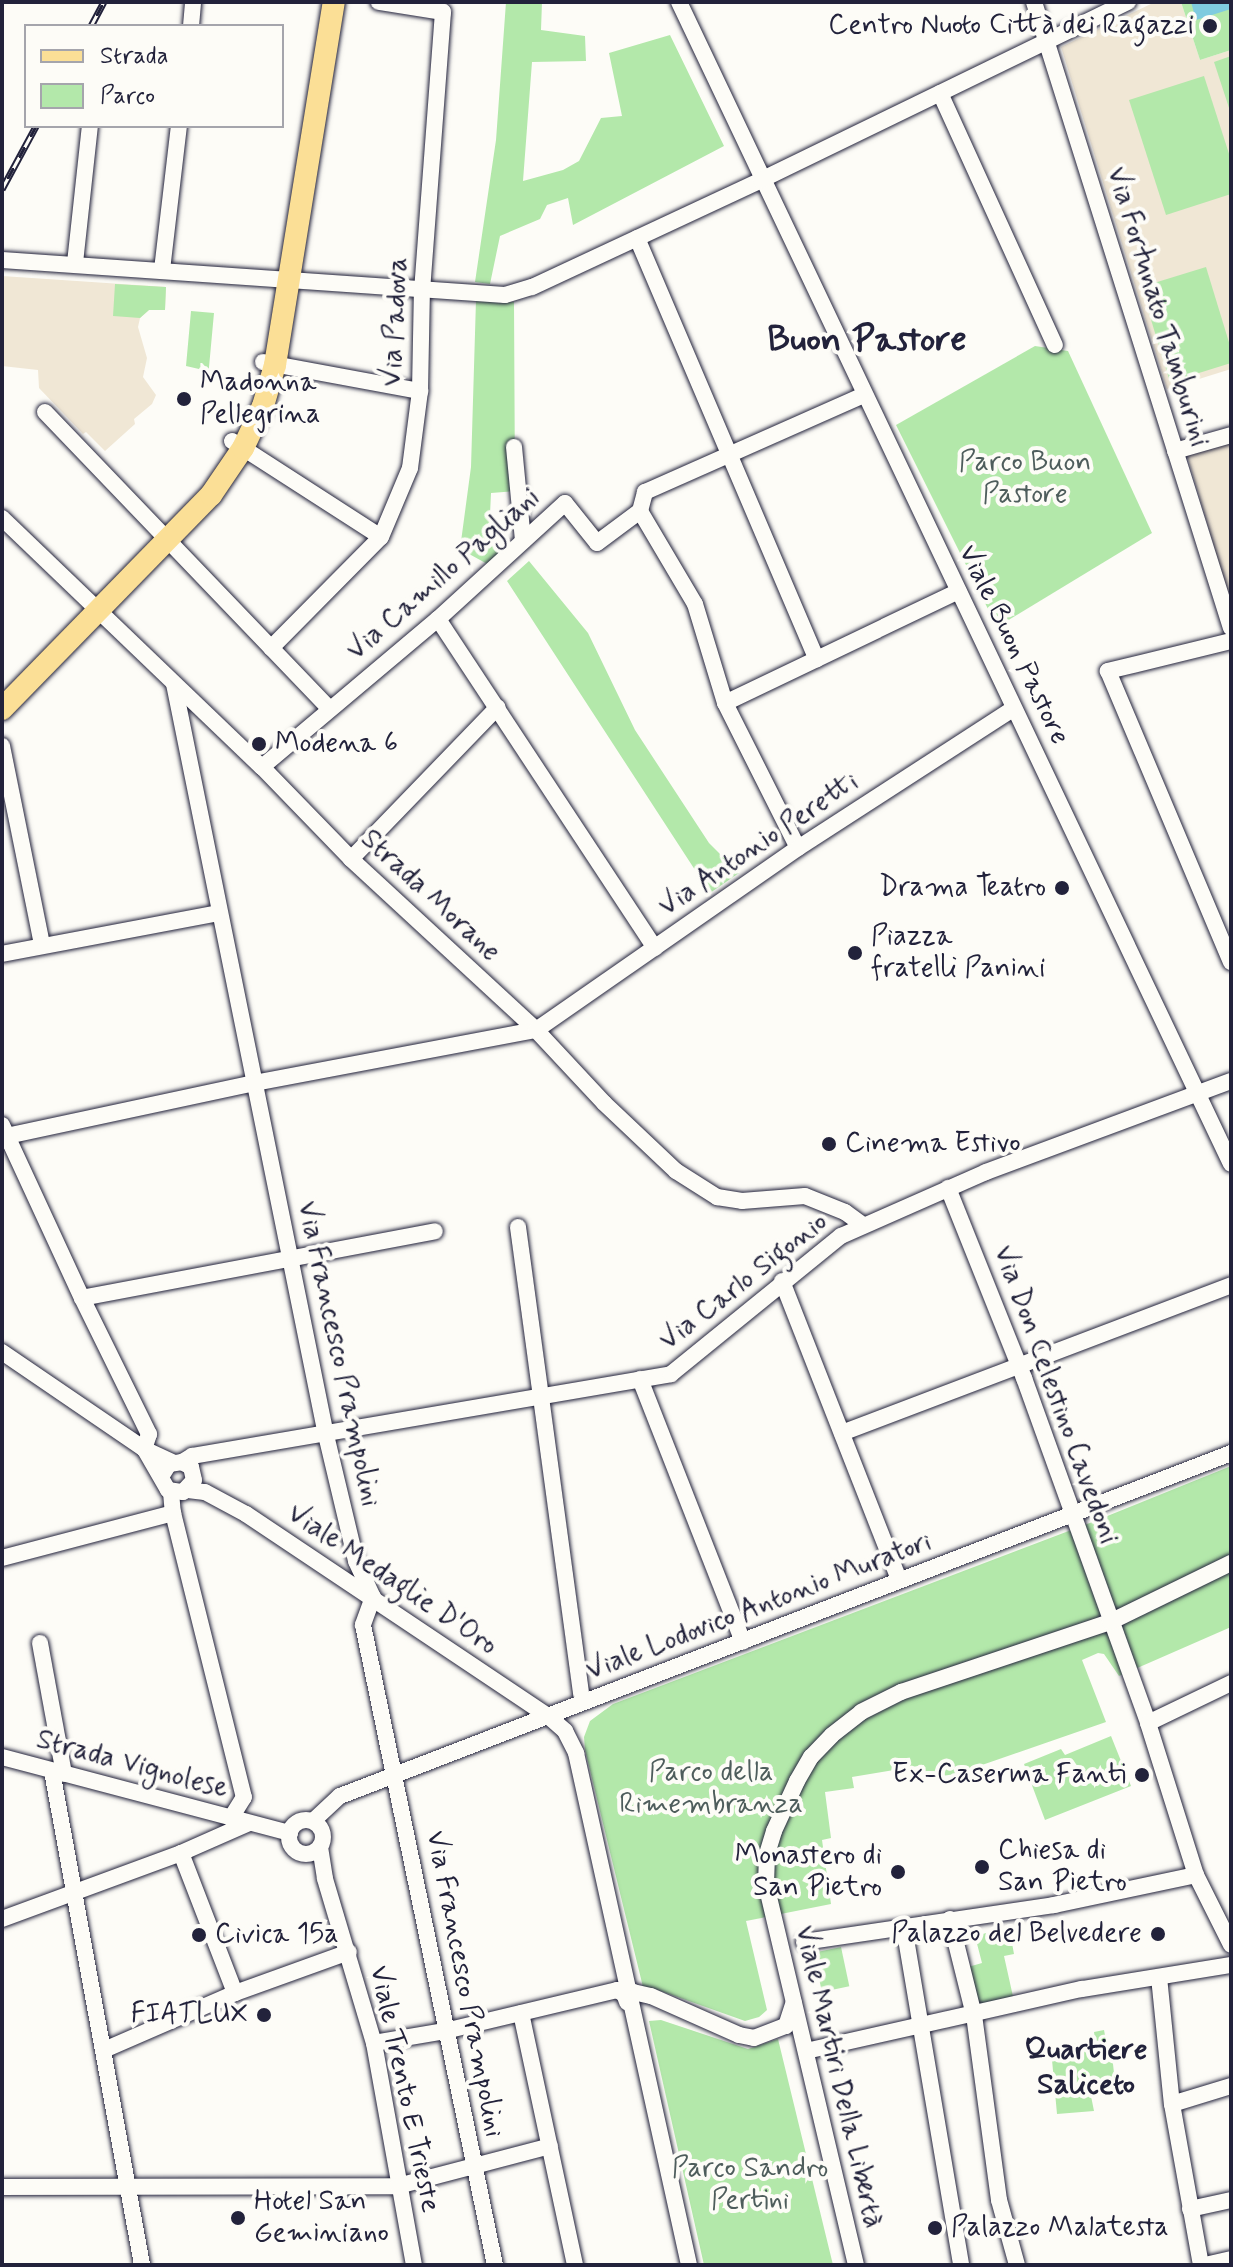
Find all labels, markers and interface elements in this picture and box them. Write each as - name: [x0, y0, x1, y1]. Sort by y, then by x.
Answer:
- place label: Centro Nuoto Città dei Ragazzi: [826, 9, 1194, 43]
- marker: Centro Nuoto Città dei Ragazzi: [1201, 17, 1219, 35]
- legend: [24, 24, 284, 128]
- text: Strada: [100, 41, 169, 72]
- text: Parco: [100, 81, 155, 112]
- street label: Via Fortunato Tamburini: [1099, 166, 1215, 448]
- street label: Via Padova: [376, 258, 416, 386]
- district label: Buon Pastore: [770, 319, 964, 363]
- place label: Madonna Pellegrina: [200, 366, 320, 432]
- marker: Madonna Pellegrina: [175, 390, 193, 408]
- park label: Parco Buon Pastore: [960, 446, 1090, 512]
- street label: Via Camillo Pagliani: [343, 484, 545, 666]
- street label: Viale Buon Pastore: [951, 541, 1075, 749]
- place label: Modena 6: [275, 727, 398, 761]
- marker: Modena 6: [250, 735, 268, 753]
- street label: Via Antonio Peretti: [653, 766, 865, 924]
- street label: Strada Morane: [351, 821, 509, 971]
- place label: Drama Teatro: [879, 871, 1046, 905]
- marker: Drama Teatro: [1053, 879, 1071, 897]
- place label: Piazza fratelli Panini: [871, 920, 1045, 986]
- marker: Piazza fratelli Panini: [846, 944, 864, 962]
- place label: Cinema Estivo: [845, 1127, 1021, 1161]
- marker: Cinema Estivo: [820, 1135, 838, 1153]
- street label: Via Francesco Prampolini: [290, 1201, 386, 1507]
- street label: Via Carlo Sigonio: [654, 1206, 834, 1358]
- street label: Via Don Celestino Cavedoni: [985, 1239, 1125, 1551]
- street label: Viale Medaglie D'Oro: [279, 1496, 505, 1664]
- street label: Viale Lodovico Antonio Muratori: [581, 1525, 937, 1689]
- street label: Strada Vignolese: [29, 1722, 235, 1808]
- park label: Parco della Rimembranza: [619, 1756, 803, 1822]
- place label: Ex-Caserma Fanti: [900, 1758, 1126, 1792]
- marker: Ex-Caserma Fanti: [1133, 1766, 1151, 1784]
- street label: Via Francesco Prampolini: [418, 1831, 510, 2137]
- place label: Chiesa di San Pietro: [998, 1834, 1119, 1900]
- place label: Monastero di San Pietro: [735, 1839, 882, 1905]
- marker: Chiesa di San Pietro: [973, 1858, 991, 1876]
- marker: Monastero di San Pietro: [889, 1863, 907, 1881]
- place label: Palazzo del Belvedere: [892, 1917, 1142, 1951]
- place label: Civica 15a: [215, 1918, 339, 1952]
- street label: Viale Martiri Della Libertà: [787, 1922, 889, 2232]
- marker: Palazzo del Belvedere: [1149, 1925, 1167, 1943]
- marker: Civica 15a: [190, 1926, 208, 1944]
- street label: Viale Trento E Trieste: [361, 1960, 447, 2218]
- place label: FIATLUX: [131, 1998, 248, 2032]
- marker: FIATLUX: [255, 2006, 273, 2024]
- district label: Quartiere Saliceto: [1024, 2032, 1148, 2102]
- park label: Parco Sandro Pertini: [673, 2152, 827, 2218]
- place label: Hotel San Geminiano: [254, 2185, 389, 2251]
- marker: Hotel San Geminiano: [229, 2209, 247, 2227]
- place label: Palazzo Malatesta: [951, 2211, 1165, 2245]
- marker: Palazzo Malatesta: [926, 2219, 944, 2237]

